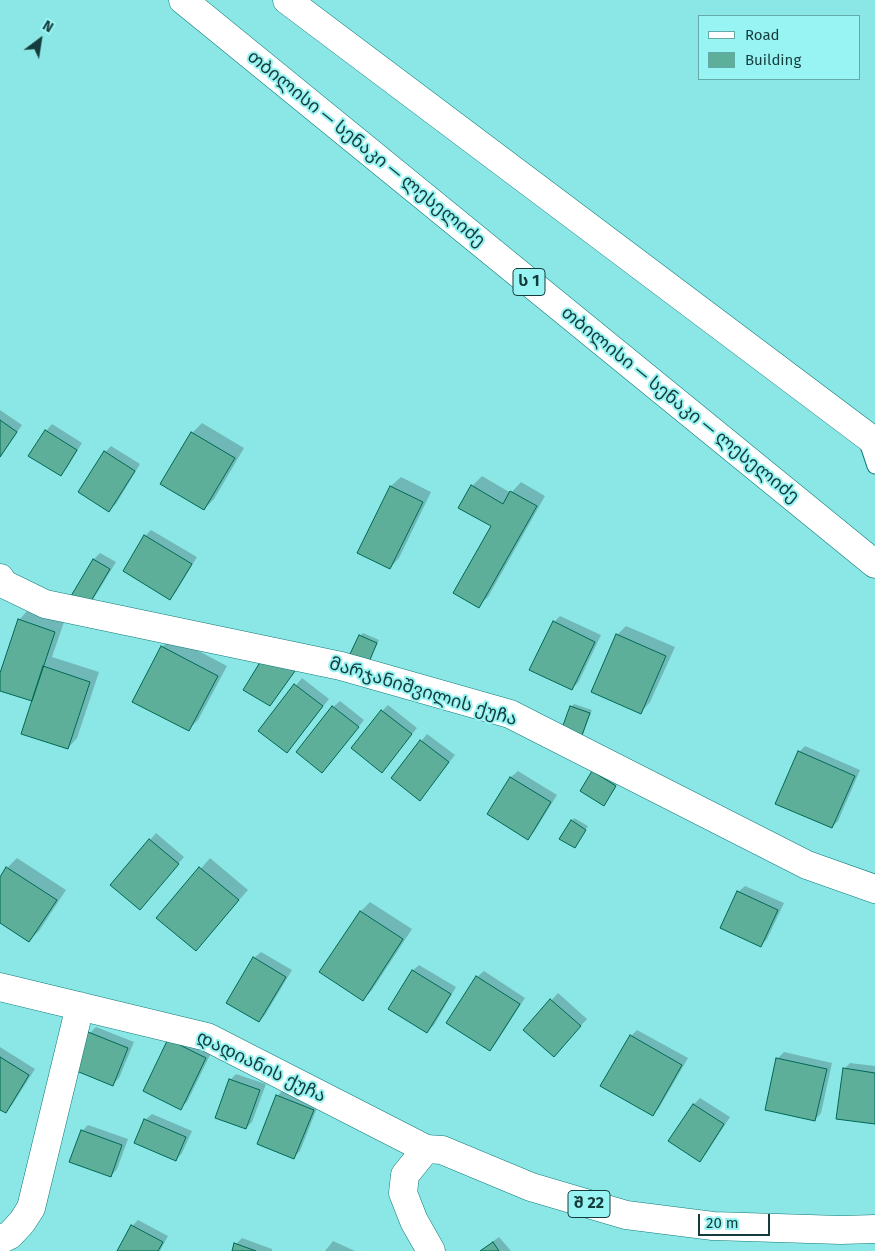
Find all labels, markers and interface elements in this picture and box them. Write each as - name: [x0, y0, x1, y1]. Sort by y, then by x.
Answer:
- north arrow: [15, 15, 65, 65]
- legend: [698, 15, 860, 80]
- text: N: [40, 17, 56, 36]
- text: Road: [745, 26, 780, 44]
- street label: თბილისი — სენაკი — ლესელიძე: [243, 46, 489, 252]
- text: Building: [745, 51, 801, 69]
- road number: ს 1: [513, 268, 545, 296]
- street label: თბილისი — სენაკი — ლესელიძე: [557, 302, 803, 508]
- street label: მარჯანიშვილის ქუჩა: [327, 653, 519, 731]
- street label: დადიანის ქუჩა: [193, 1026, 329, 1108]
- road number: შ 22: [568, 1190, 610, 1218]
- scale bar: [700, 1204, 772, 1236]
- text: 20 m: [706, 1214, 739, 1232]

